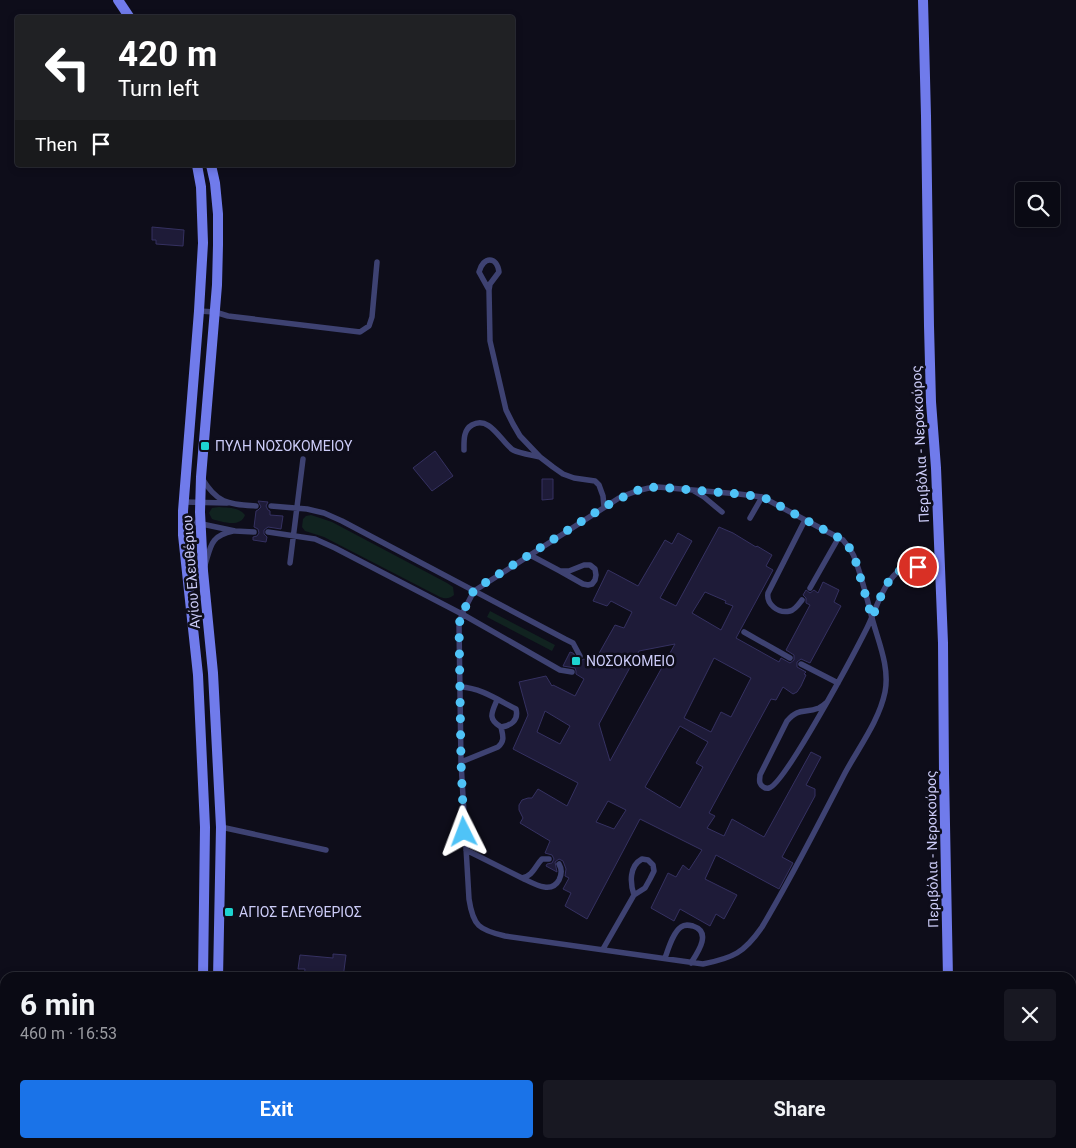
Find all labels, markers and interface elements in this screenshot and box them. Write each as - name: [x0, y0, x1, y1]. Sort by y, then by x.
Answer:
- text: 420 m: [118, 34, 217, 75]
- icon: left: [35, 35, 100, 100]
- text: Turn left: [118, 76, 199, 101]
- icon: arrive: [87, 130, 115, 158]
- text: Then: [35, 133, 77, 156]
- map controls: [1015, 182, 1060, 227]
- button: search: [1015, 182, 1060, 227]
- street label: Περιβόλια - Νεροκούρος: [908, 365, 932, 523]
- place label: ΠΥΛΗ ΝΟΣΟΚΟΜΕΙΟΥ: [215, 438, 353, 454]
- marker: ΠΥΛΗ ΝΟΣΟΚΟΜΕΙΟΥ: [199, 440, 211, 452]
- street label: Αγίου Ελευθέριου: [179, 515, 203, 629]
- pin: [897, 546, 939, 588]
- icon: arrive: [904, 553, 932, 581]
- place label: ΝΟΣΟΚΟΜΕΙΟ: [586, 653, 675, 669]
- marker: ΝΟΣΟΚΟΜΕΙΟ: [570, 655, 582, 667]
- street label: Περιβόλια - Νεροκούρος: [923, 770, 941, 928]
- position arrow: [437, 805, 489, 857]
- place label: ΑΓΙΟΣ ΕΛΕΥΘΕΡΙΟΣ: [239, 904, 362, 920]
- marker: ΑΓΙΟΣ ΕΛΕΥΘΕΡΙΟΣ: [223, 906, 235, 918]
- text: 6 min: [20, 987, 95, 1022]
- button: close: [1004, 989, 1056, 1041]
- text: 460 m · 16:53: [20, 1024, 117, 1043]
- button: Exit: [20, 1080, 533, 1138]
- button: Share: [543, 1080, 1056, 1138]

